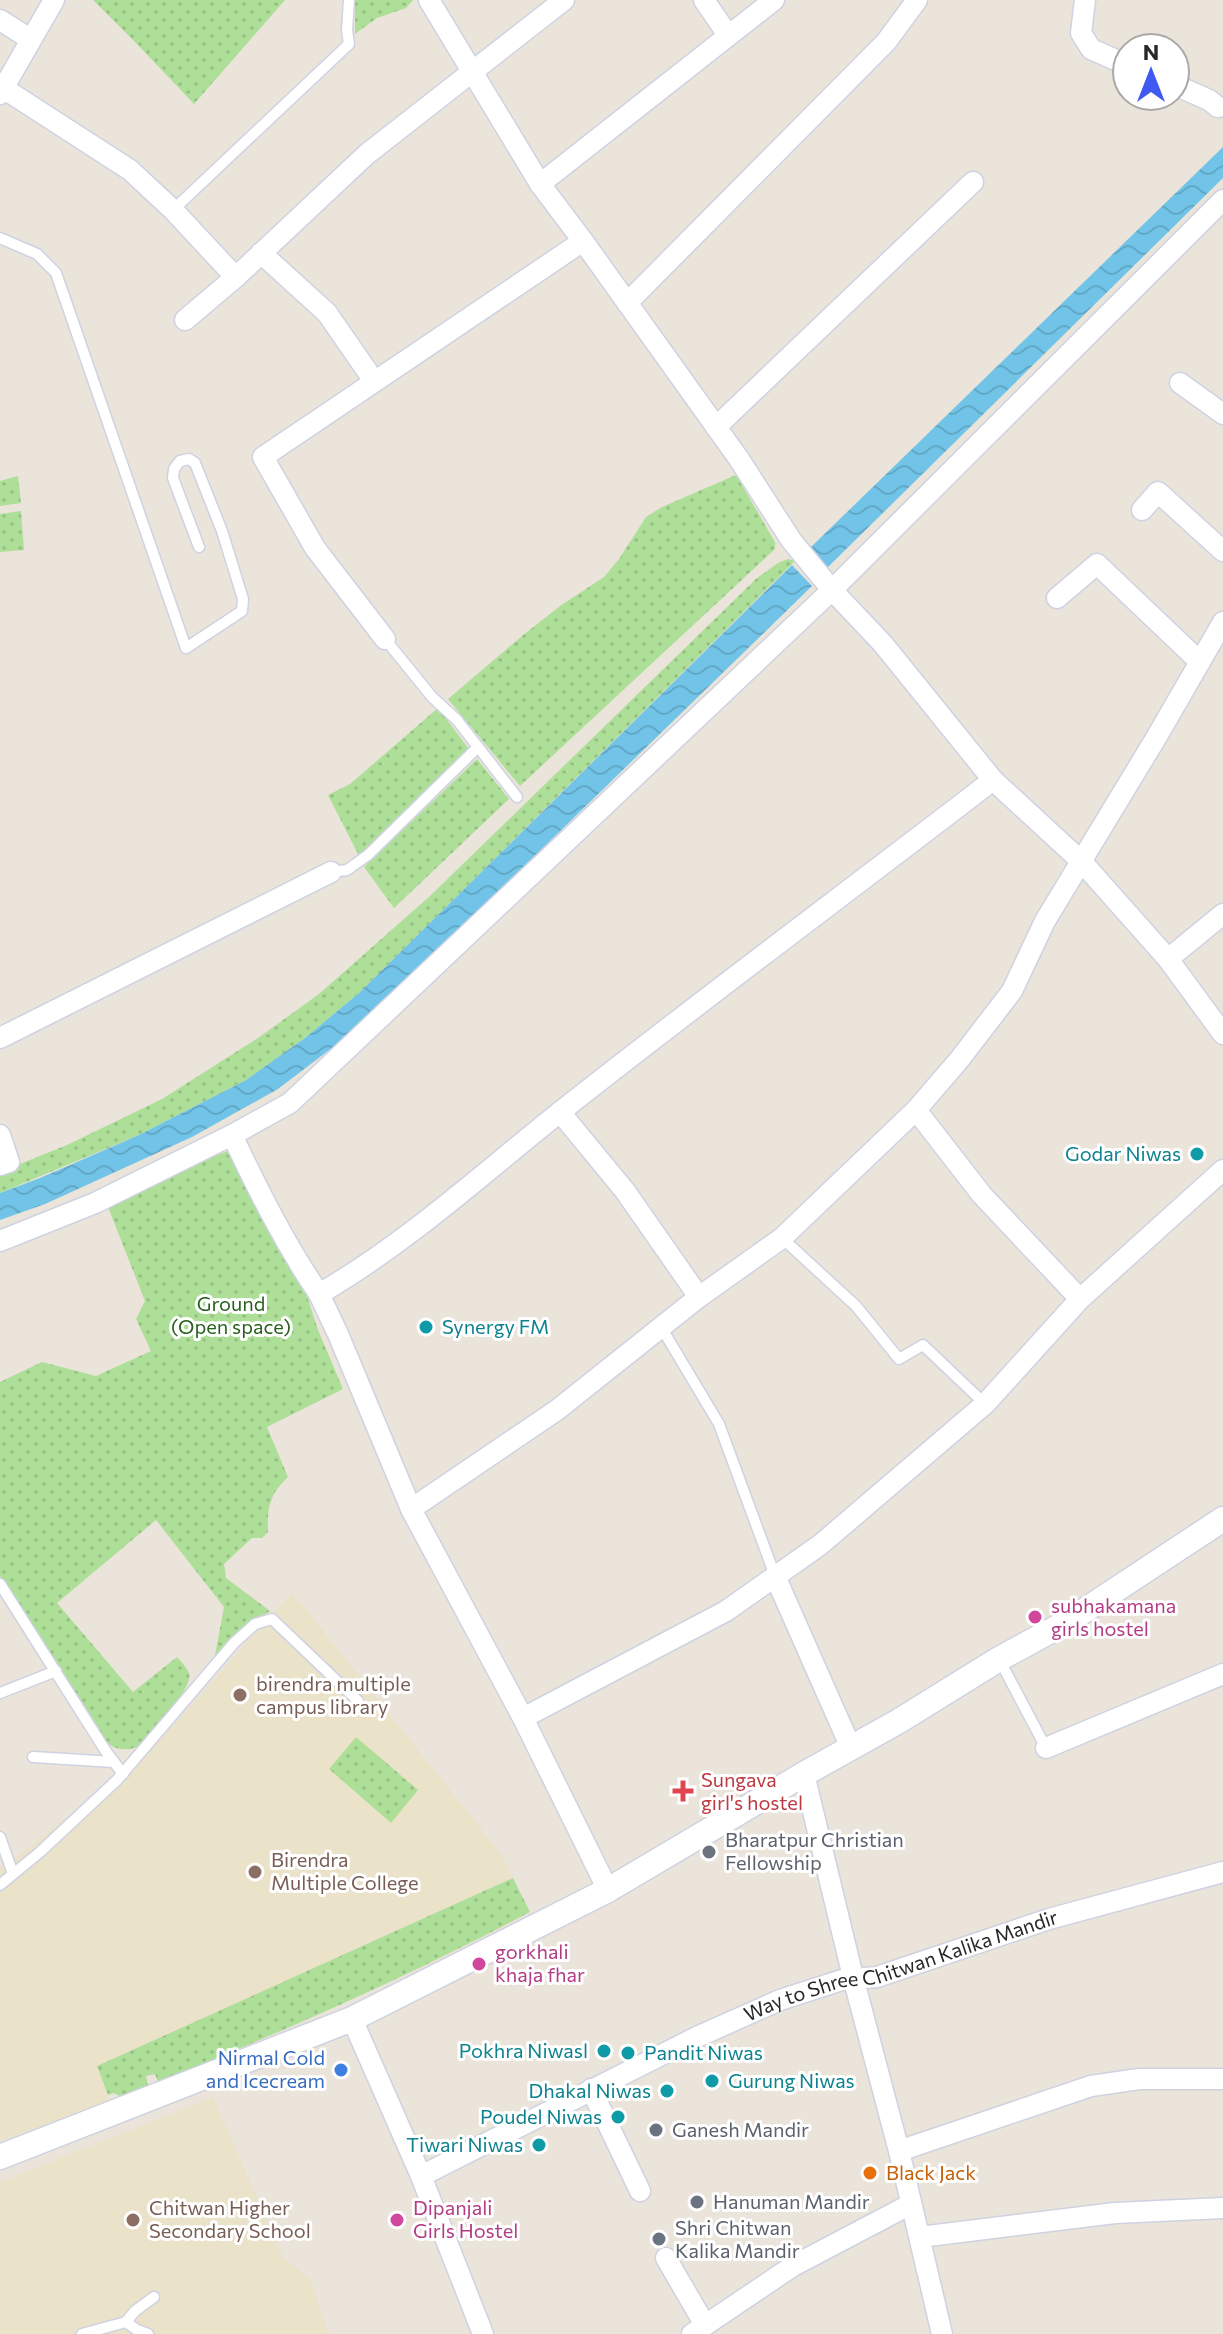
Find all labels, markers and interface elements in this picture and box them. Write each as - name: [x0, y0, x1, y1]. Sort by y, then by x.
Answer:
- north arrow: [1111, 32, 1191, 112]
- text: N: [1143, 38, 1159, 65]
- place label: Godar Niwas: [1065, 1141, 1181, 1165]
- marker: Godar Niwas: [1188, 1145, 1206, 1163]
- park label: Ground (Open space): [171, 1291, 291, 1338]
- place label: Synergy FM: [442, 1314, 549, 1338]
- marker: Synergy FM: [417, 1318, 435, 1336]
- place label: subhakamana girls hostel: [1051, 1593, 1176, 1640]
- marker: subhakamana girls hostel: [1026, 1608, 1044, 1626]
- place label: birendra multiple campus library: [256, 1671, 411, 1718]
- marker: birendra multiple campus library: [231, 1686, 249, 1704]
- place label: Sungava girl's hostel: [701, 1767, 803, 1814]
- marker: Sungava girl's hostel: [672, 1780, 694, 1802]
- place label: Bharatpur Christian Fellowship: [725, 1827, 904, 1874]
- marker: Bharatpur Christian Fellowship: [700, 1843, 718, 1861]
- place label: Birendra Multiple College: [271, 1847, 419, 1894]
- marker: Birendra Multiple College: [246, 1863, 264, 1881]
- street label: Way to Shree Chitwan Kalika Mandir: [740, 1904, 1060, 2026]
- place label: gorkhali khaja fhar: [495, 1939, 585, 1986]
- marker: gorkhali khaja fhar: [470, 1955, 488, 1973]
- place label: Pokhra Niwasl: [459, 2038, 588, 2062]
- place label: Pandit Niwas: [644, 2040, 763, 2064]
- marker: Pokhra Niwasl: [595, 2042, 613, 2060]
- marker: Pandit Niwas: [619, 2044, 637, 2062]
- place label: Nirmal Cold and Icecream: [206, 2045, 325, 2092]
- marker: Nirmal Cold and Icecream: [332, 2061, 350, 2079]
- place label: Gurung Niwas: [728, 2068, 855, 2092]
- marker: Gurung Niwas: [703, 2072, 721, 2090]
- place label: Dhakal Niwas: [529, 2078, 651, 2102]
- marker: Dhakal Niwas: [658, 2082, 676, 2100]
- place label: Poudel Niwas: [480, 2104, 602, 2128]
- marker: Poudel Niwas: [609, 2108, 627, 2126]
- place label: Ganesh Mandir: [672, 2117, 809, 2141]
- marker: Ganesh Mandir: [647, 2121, 665, 2139]
- place label: Tiwari Niwas: [406, 2132, 523, 2156]
- marker: Tiwari Niwas: [530, 2136, 548, 2154]
- place label: Black Jack: [886, 2160, 976, 2184]
- marker: Black Jack: [861, 2164, 879, 2182]
- place label: Hanuman Mandir: [713, 2189, 870, 2213]
- marker: Hanuman Mandir: [688, 2193, 706, 2211]
- place label: Chitwan Higher Secondary School: [149, 2195, 311, 2242]
- place label: Dipanjali Girls Hostel: [413, 2195, 518, 2242]
- marker: Chitwan Higher Secondary School: [124, 2211, 142, 2229]
- marker: Dipanjali Girls Hostel: [388, 2211, 406, 2229]
- place label: Shri Chitwan Kalika Mandir: [675, 2215, 800, 2262]
- marker: Shri Chitwan Kalika Mandir: [650, 2230, 668, 2248]

